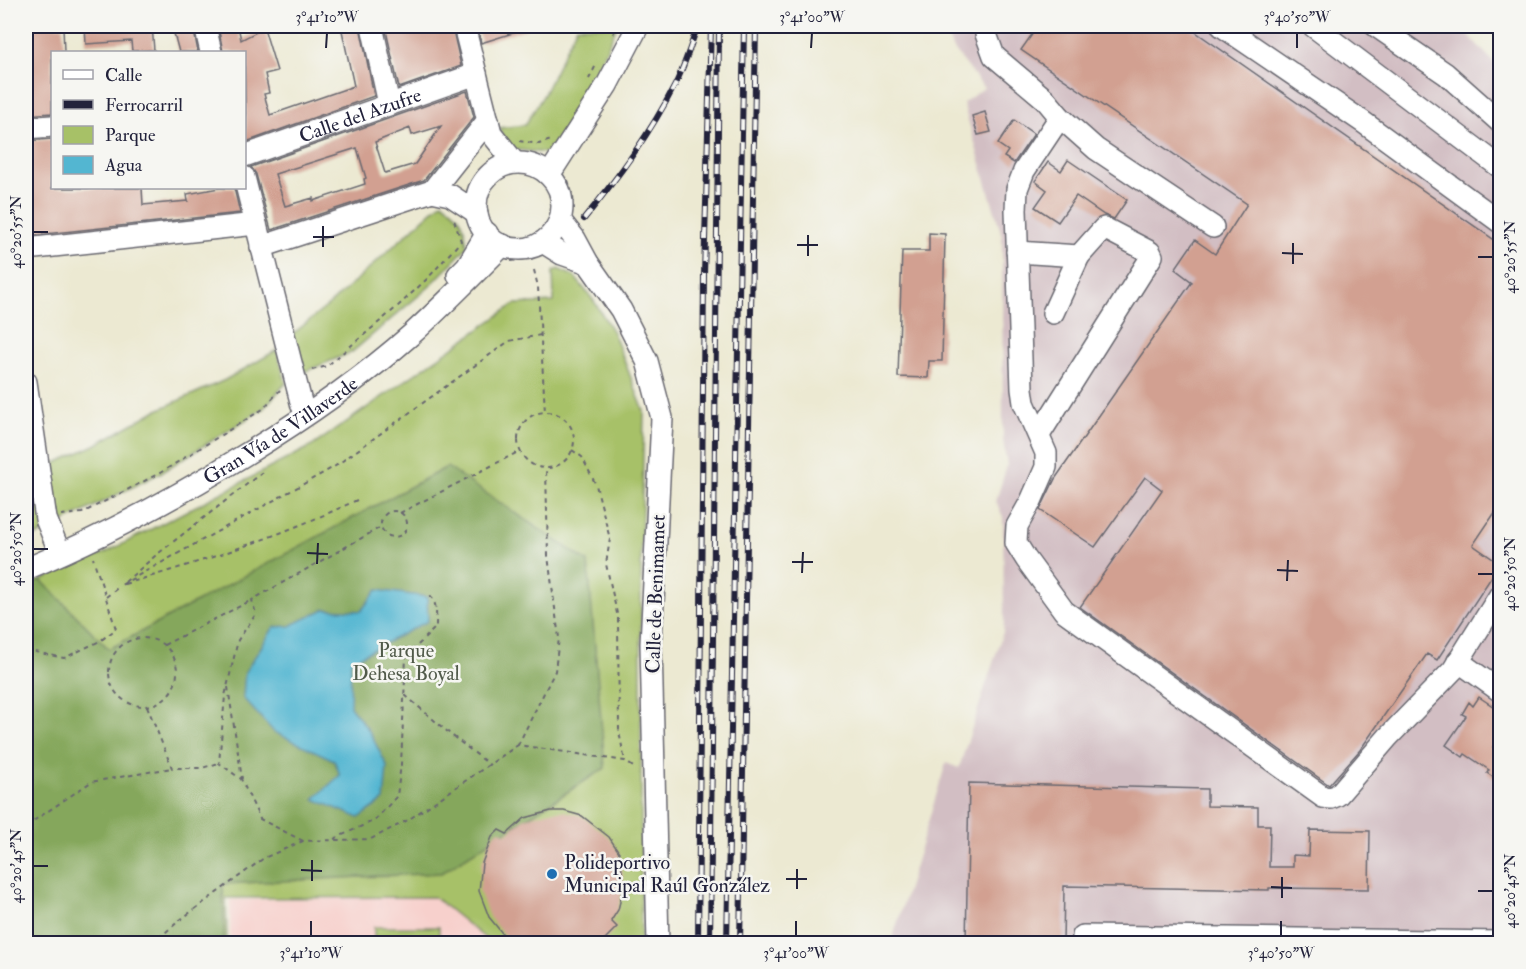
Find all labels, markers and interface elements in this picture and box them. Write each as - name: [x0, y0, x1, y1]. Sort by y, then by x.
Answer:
- text: 3°41'10"W: [295, 8, 359, 27]
- text: 3°41'00"W: [779, 8, 846, 27]
- text: 3°40'50"W: [1264, 8, 1331, 27]
- legend: [51, 51, 246, 189]
- text: Calle: [105, 64, 143, 87]
- street label: Calle del Azufre: [296, 82, 425, 149]
- text: Ferrocarril: [105, 94, 183, 117]
- text: Parque: [105, 124, 156, 147]
- text: Agua: [104, 154, 143, 177]
- text: 40°20'55"N: [7, 195, 26, 269]
- text: 40°20'55"N: [1501, 220, 1520, 294]
- street label: Gran Vía de Villaverde: [198, 371, 363, 490]
- text: 40°20'50"N: [7, 511, 26, 586]
- street label: Calle de Benimamet: [640, 514, 671, 674]
- text: 40°20'50"N: [1501, 536, 1520, 611]
- park label: Parque Dehesa Boyal: [352, 638, 460, 686]
- text: 40°20'45"N: [7, 828, 26, 903]
- place label: Polideportivo Municipal Raúl González: [564, 850, 770, 899]
- text: 40°20'45"N: [1501, 853, 1520, 928]
- marker: Polideportivo Municipal Raúl González: [545, 867, 559, 881]
- text: 3°41'10"W: [279, 944, 343, 963]
- text: 3°41'00"W: [763, 944, 830, 963]
- text: 3°40'50"W: [1248, 944, 1315, 963]

